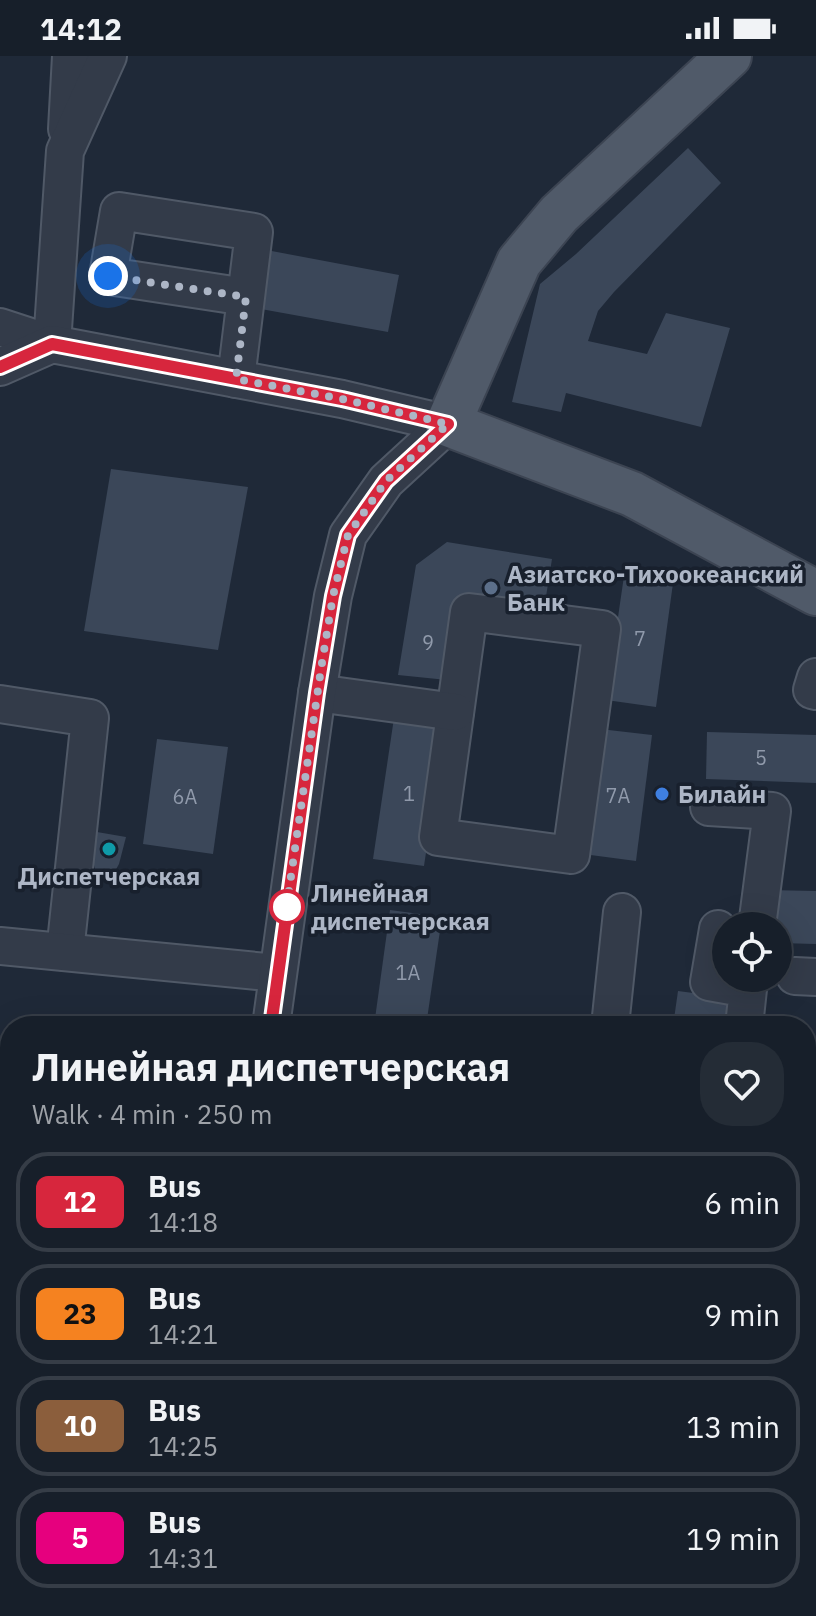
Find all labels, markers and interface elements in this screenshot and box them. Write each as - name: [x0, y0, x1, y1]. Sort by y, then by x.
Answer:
- text: 14:12: [40, 9, 122, 48]
- your location: [88, 256, 128, 296]
- place label: Азиатско-Тихоокеанский Банк: [507, 558, 804, 618]
- marker: Азиатско-Тихоокеанский Банк: [482, 579, 500, 597]
- house number: 7: [634, 625, 646, 652]
- house number: 9: [422, 629, 434, 656]
- house number: 5: [755, 744, 767, 771]
- place label: Билайн: [678, 778, 766, 810]
- house number: 1: [403, 780, 415, 807]
- house number: 7А: [606, 782, 631, 809]
- house number: 6А: [173, 783, 198, 810]
- marker: Билайн: [653, 785, 671, 803]
- marker: Диспетчерская: [100, 840, 118, 858]
- place label: Диспетчерская: [18, 860, 200, 892]
- place label: Линейная диспетчерская: [311, 877, 490, 937]
- marker: Линейная диспетчерская: [270, 890, 304, 924]
- map controls: [712, 912, 792, 992]
- button: locate: [712, 912, 792, 992]
- house number: 1А: [396, 959, 421, 986]
- text: Линейная диспетчерская: [32, 1042, 510, 1091]
- button: heart: [700, 1042, 784, 1126]
- text: Walk · 4 min · 250 m: [32, 1097, 272, 1131]
- text: Bus: [148, 1166, 201, 1205]
- text: 12: [63, 1183, 97, 1220]
- text: 6 min: [704, 1183, 780, 1222]
- text: 14:18: [148, 1205, 218, 1239]
- text: Bus: [148, 1278, 201, 1317]
- text: 23: [63, 1295, 97, 1332]
- text: 9 min: [704, 1295, 780, 1334]
- text: 14:21: [148, 1317, 218, 1351]
- text: Bus: [148, 1390, 201, 1429]
- text: 10: [63, 1407, 97, 1444]
- text: 13 min: [686, 1407, 780, 1446]
- text: 14:25: [148, 1429, 218, 1463]
- text: Bus: [148, 1502, 201, 1541]
- text: 5: [72, 1519, 88, 1556]
- text: 19 min: [686, 1519, 780, 1558]
- text: 14:31: [148, 1541, 218, 1575]

